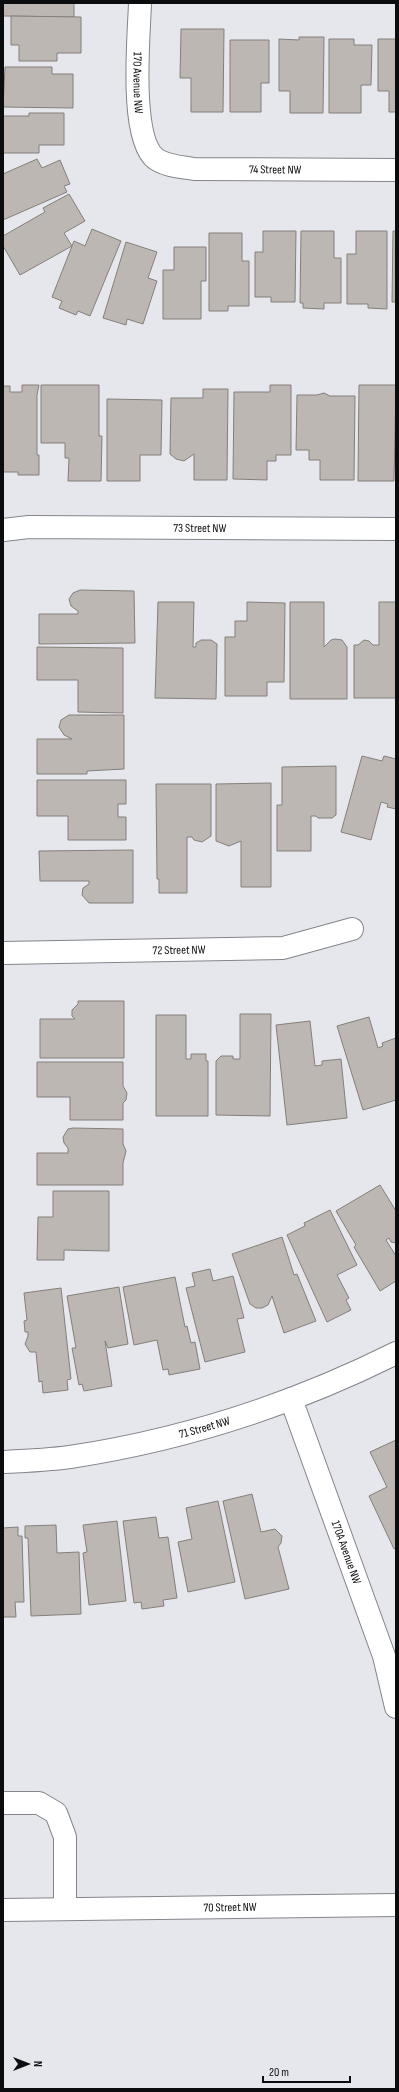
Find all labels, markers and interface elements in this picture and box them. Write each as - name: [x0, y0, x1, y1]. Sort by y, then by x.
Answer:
- street label: 170 Avenue NW: [130, 52, 147, 115]
- street label: 74 Street NW: [249, 162, 302, 177]
- street label: 73 Street NW: [173, 520, 227, 536]
- street label: 72 Street NW: [152, 942, 206, 958]
- street label: 71 Street NW: [177, 1413, 232, 1442]
- street label: 170A Avenue NW: [328, 1518, 365, 1586]
- street label: 70 Street NW: [203, 1899, 257, 1915]
- north arrow: [8, 2044, 48, 2084]
- scale bar: [263, 2058, 350, 2084]
- text: N: [31, 2061, 44, 2067]
- text: 20 m: [269, 2065, 289, 2080]

